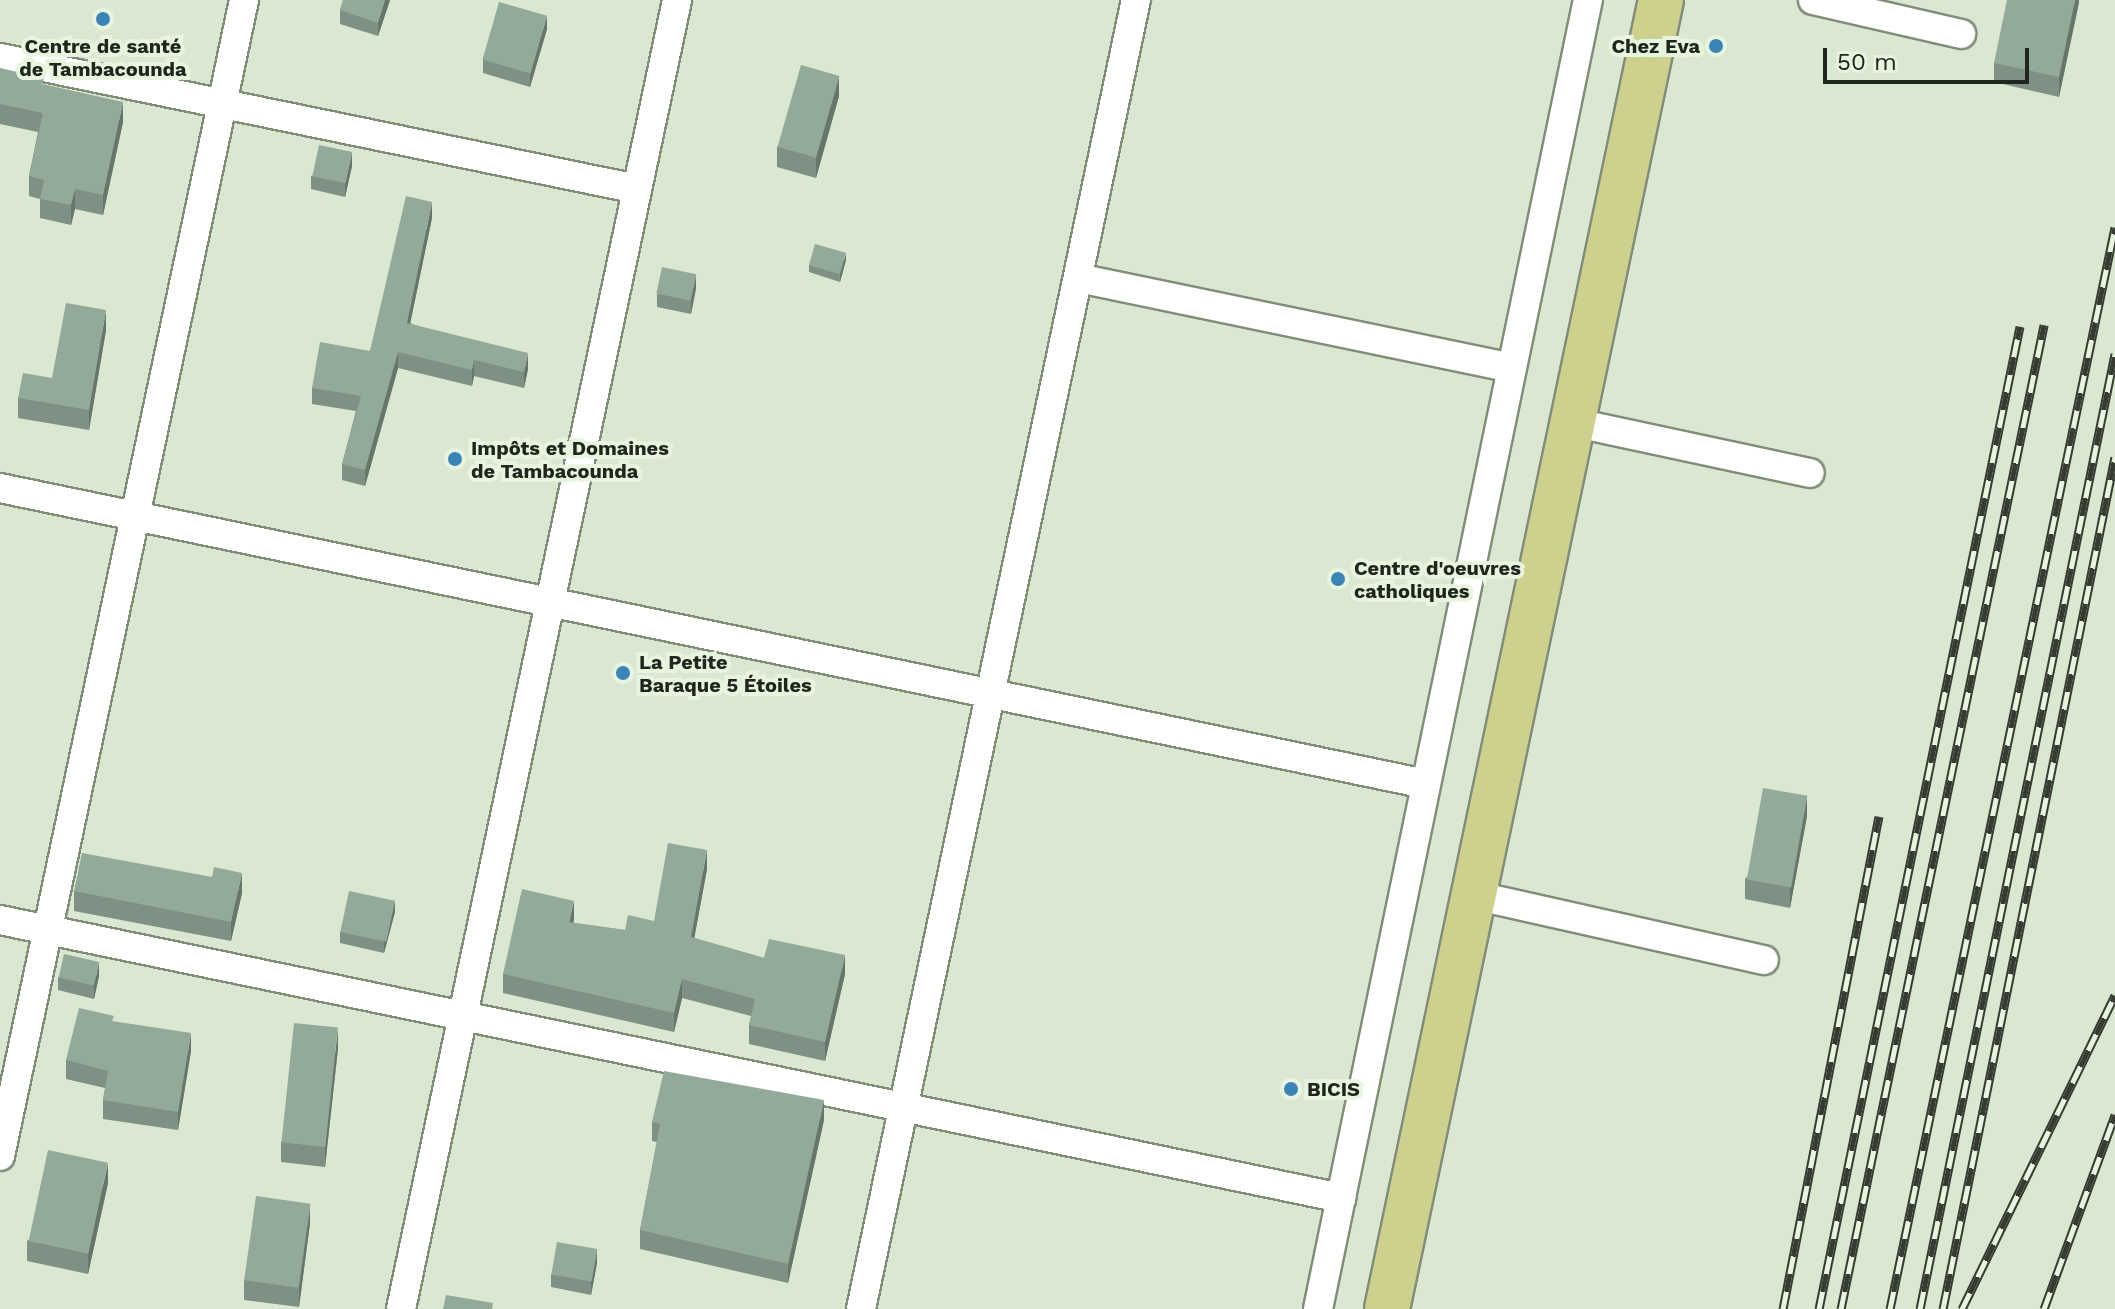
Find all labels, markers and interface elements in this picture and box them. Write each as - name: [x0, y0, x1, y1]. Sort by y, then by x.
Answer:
- marker: Centre de santé de Tambacounda: [92, 8, 114, 30]
- scale bar: [1827, 32, 2033, 82]
- place label: Centre de santé de Tambacounda: [19, 34, 187, 81]
- place label: Chez Eva: [1611, 34, 1700, 58]
- marker: Chez Eva: [1707, 37, 1725, 55]
- text: 50 m: [1837, 48, 1897, 76]
- place label: Impôts et Domaines de Tambacounda: [471, 436, 669, 483]
- marker: Impôts et Domaines de Tambacounda: [446, 450, 464, 468]
- place label: Centre d'oeuvres catholiques: [1354, 556, 1521, 603]
- marker: Centre d'oeuvres catholiques: [1329, 570, 1347, 588]
- place label: La Petite Baraque 5 Étoiles: [639, 650, 812, 697]
- marker: La Petite Baraque 5 Étoiles: [614, 664, 632, 682]
- place label: BICIS: [1307, 1077, 1360, 1101]
- marker: BICIS: [1282, 1080, 1300, 1098]

